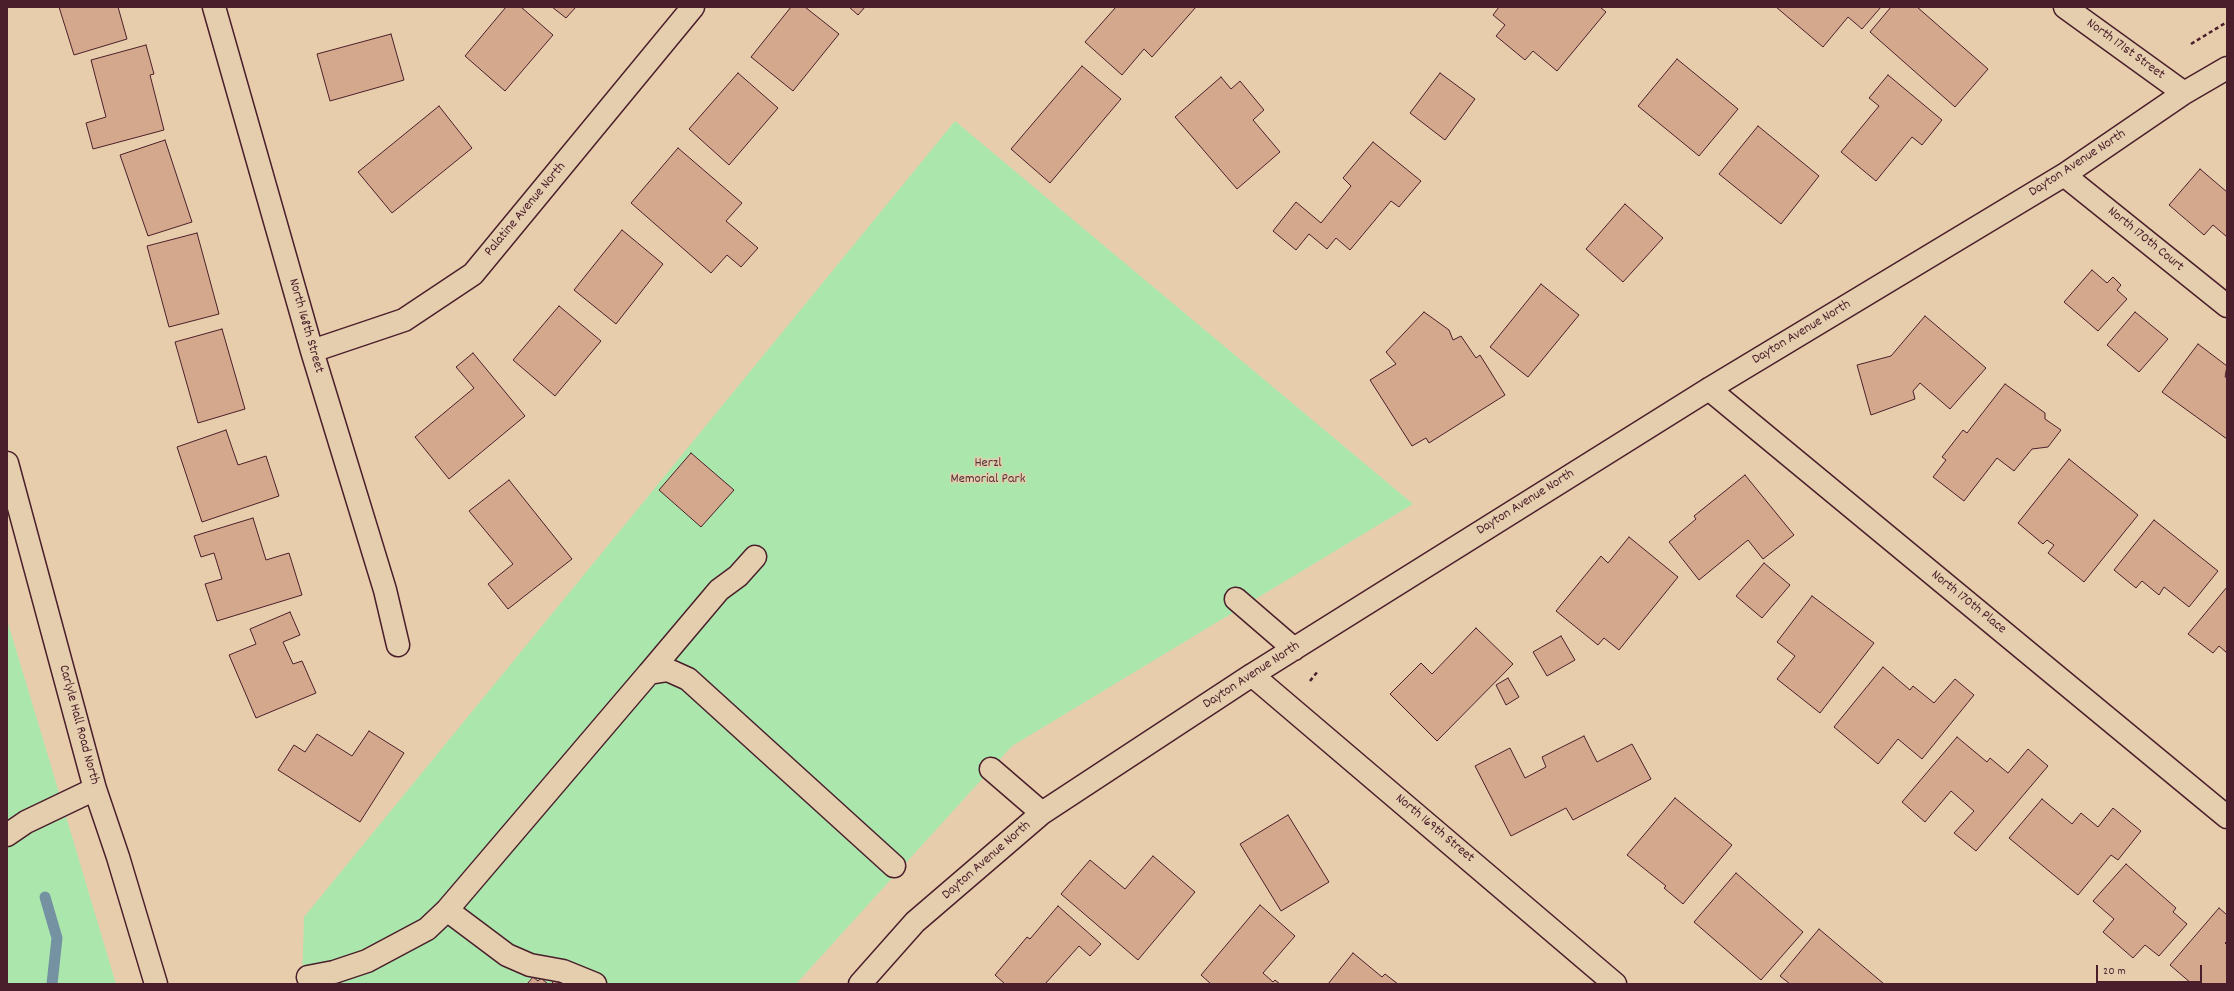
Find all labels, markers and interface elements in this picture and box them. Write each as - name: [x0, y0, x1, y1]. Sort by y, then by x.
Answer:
- street label: North 171st Street: [2082, 16, 2168, 84]
- street label: Dayton Avenue North: [2026, 126, 2130, 202]
- street label: Palatine Avenue North: [482, 159, 570, 261]
- street label: North 170th Court: [2103, 204, 2187, 276]
- street label: North 168th Street: [283, 277, 327, 375]
- street label: Dayton Avenue North: [1750, 297, 1854, 369]
- park label: Herzl Memorial Park: [951, 456, 1025, 488]
- street label: Dayton Avenue North: [1474, 466, 1578, 540]
- street label: North 170th Place: [1927, 568, 2009, 638]
- street label: Dayton Avenue North: [1200, 638, 1304, 714]
- street label: Carlyle Hall Road North: [54, 663, 102, 787]
- street label: North 169th Street: [1391, 791, 1477, 867]
- street label: Dayton Avenue North: [939, 818, 1035, 904]
- scale bar: [2098, 957, 2204, 983]
- text: 20 m: [2103, 963, 2126, 980]

